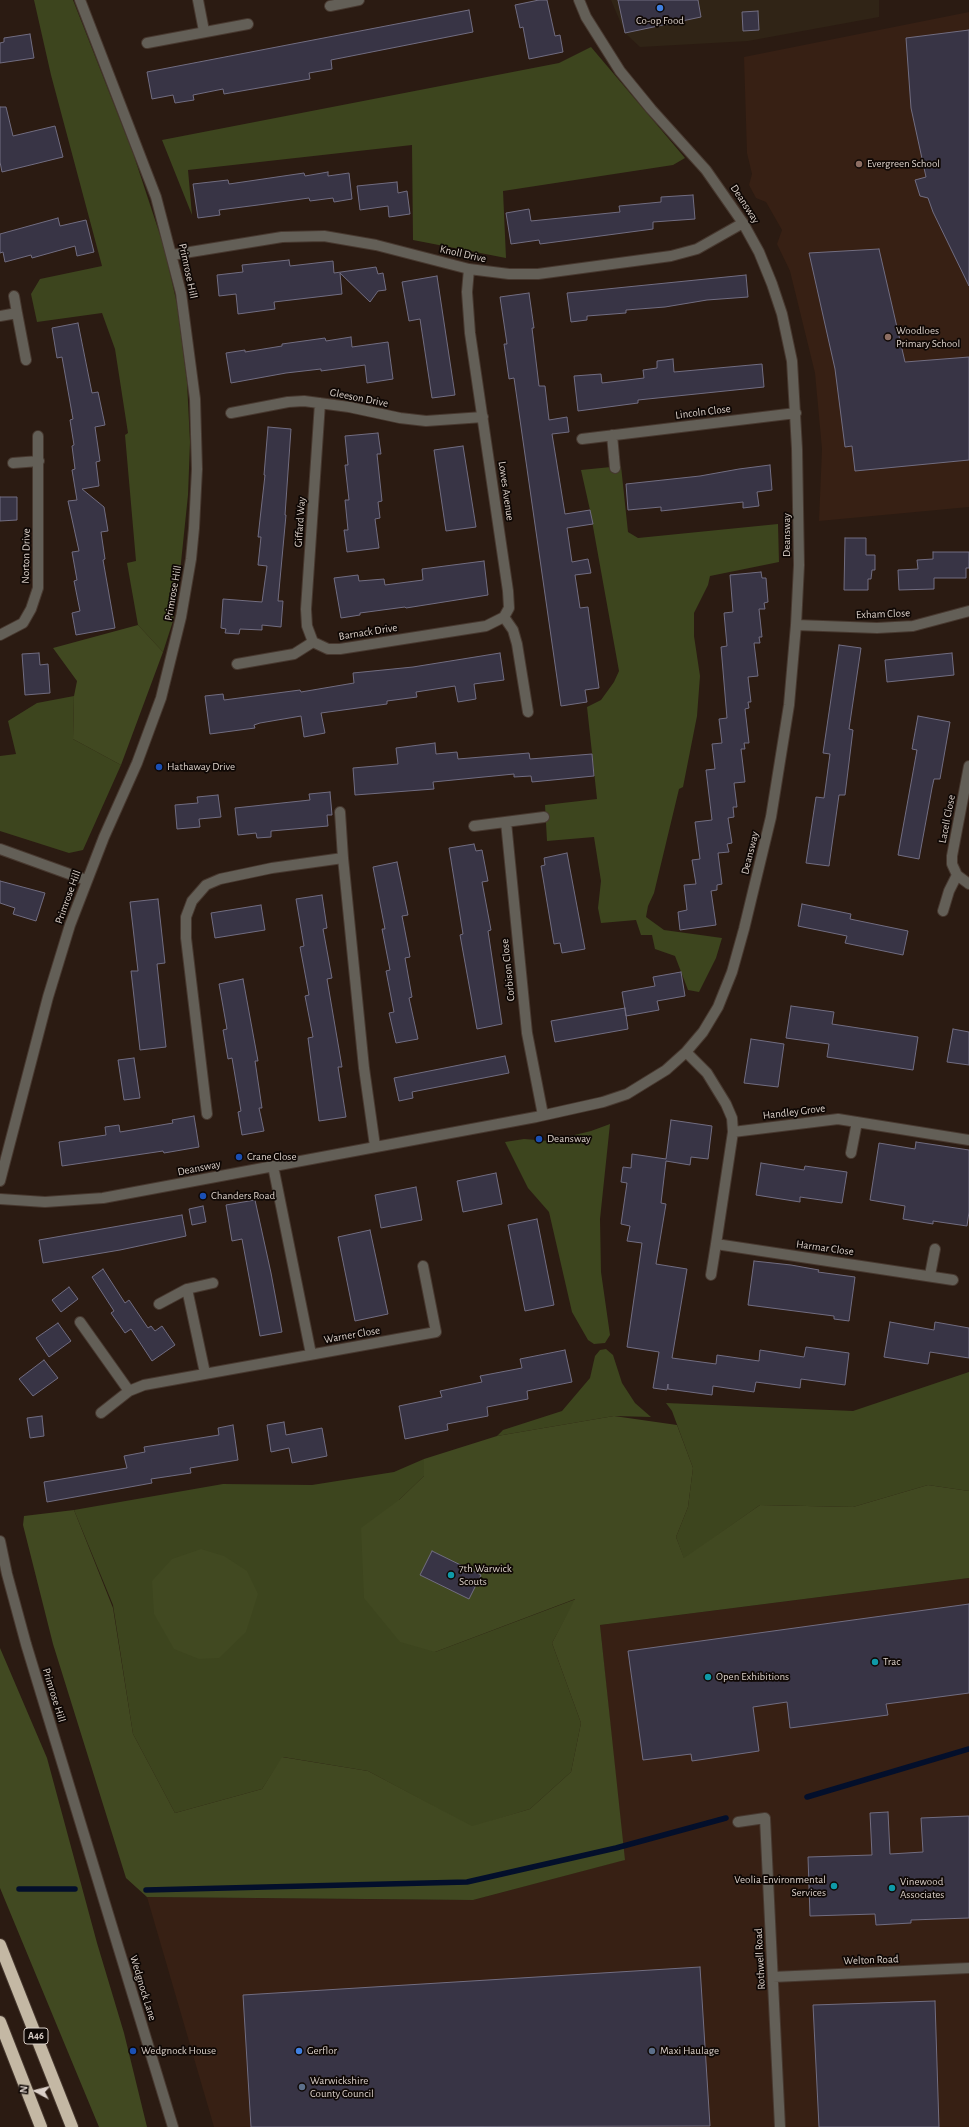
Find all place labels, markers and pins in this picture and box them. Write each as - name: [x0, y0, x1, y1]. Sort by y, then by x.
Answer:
- marker: Co-op Food: [655, 3, 665, 13]
- place label: Co-op Food: [636, 14, 684, 28]
- place label: Evergreen School: [867, 157, 940, 171]
- marker: Evergreen School: [854, 159, 864, 169]
- place label: Woodloes Primary School: [896, 324, 960, 350]
- marker: Woodloes Primary School: [883, 332, 893, 342]
- place label: Hathaway Drive: [167, 760, 235, 774]
- marker: Hathaway Drive: [154, 762, 164, 772]
- place label: Deansway: [547, 1132, 591, 1146]
- marker: Deansway: [534, 1134, 544, 1144]
- place label: Crane Close: [247, 1150, 296, 1164]
- marker: Crane Close: [234, 1152, 244, 1162]
- place label: Chanders Road: [211, 1189, 275, 1203]
- marker: Chanders Road: [198, 1191, 208, 1201]
- place label: 7th Warwick Scouts: [459, 1562, 512, 1588]
- marker: 7th Warwick Scouts: [446, 1570, 456, 1580]
- place label: Trac: [883, 1655, 900, 1669]
- marker: Trac: [870, 1657, 880, 1667]
- place label: Open Exhibitions: [716, 1670, 789, 1684]
- marker: Open Exhibitions: [703, 1672, 713, 1682]
- place label: Veolia Environmental Services: [734, 1873, 826, 1899]
- place label: Vinewood Associates: [900, 1875, 944, 1901]
- marker: Veolia Environmental Services: [829, 1881, 839, 1891]
- marker: Vinewood Associates: [887, 1883, 897, 1893]
- place label: Wedgnock House: [141, 2044, 216, 2058]
- place label: Gerflor: [307, 2044, 337, 2058]
- place label: Maxi Haulage: [660, 2044, 719, 2058]
- marker: Wedgnock House: [128, 2046, 138, 2056]
- marker: Gerflor: [294, 2046, 304, 2056]
- marker: Maxi Haulage: [647, 2046, 657, 2056]
- place label: Warwickshire County Council: [310, 2074, 374, 2100]
- marker: Warwickshire County Council: [297, 2082, 307, 2092]

